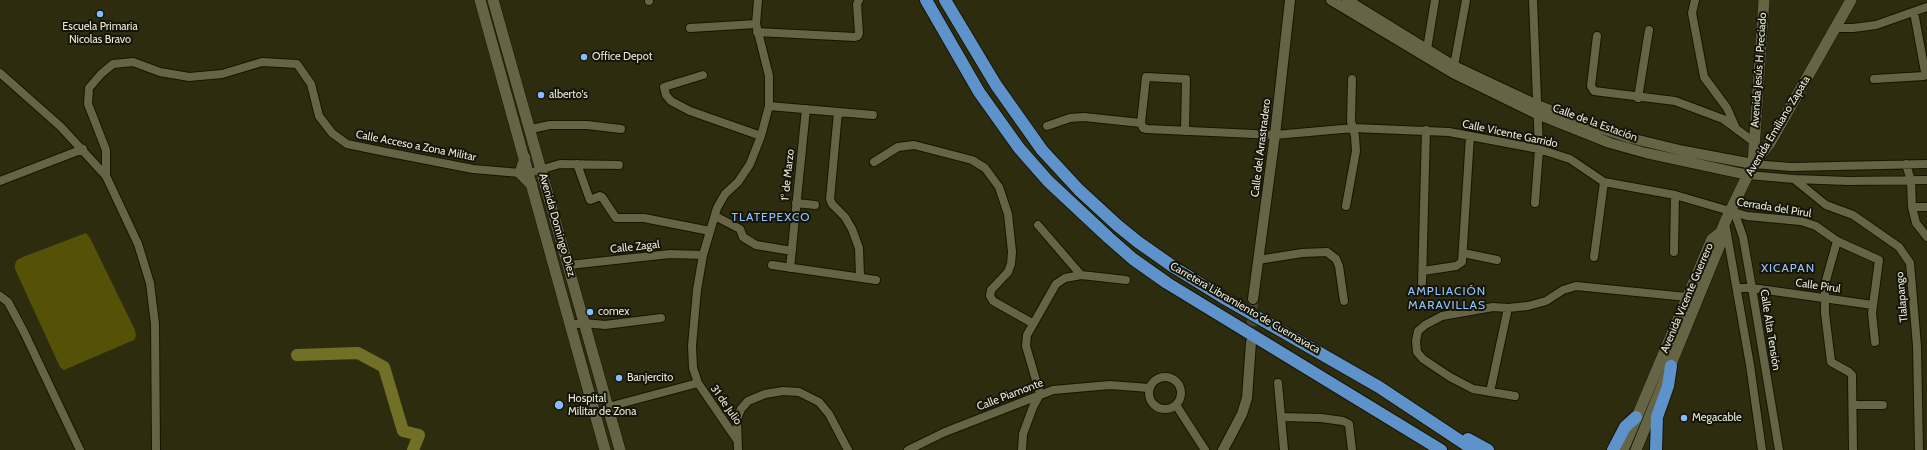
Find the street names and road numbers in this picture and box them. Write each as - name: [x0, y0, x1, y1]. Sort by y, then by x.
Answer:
- street label: Avenida Jesús H Preciado: [1748, 12, 1770, 128]
- street label: Avenida Emiliano Zapata: [1743, 74, 1813, 178]
- street label: Calle del Arrastradero: [1248, 98, 1274, 198]
- street label: Calle de la Estación: [1551, 102, 1639, 144]
- street label: Calle Vicente Garrido: [1461, 117, 1559, 151]
- street label: Calle Acceso a Zona Militar: [355, 128, 477, 164]
- street label: 1° de Marzo: [779, 148, 797, 202]
- street label: Avenida Domingo Diez: [536, 172, 578, 278]
- street label: Cerrada del Pirul: [1736, 196, 1812, 220]
- street label: Calle Zagal: [610, 238, 660, 256]
- street label: Avenida Vicente Guerrero: [1658, 241, 1716, 355]
- street label: Carretera Libramiento de Cuernavaca: [1168, 259, 1322, 357]
- street label: Tlalapango: [1893, 271, 1911, 323]
- street label: Calle Pirul: [1794, 276, 1842, 296]
- street label: Calle Alta Tensión: [1757, 289, 1783, 371]
- street label: Calle Piamonte: [975, 376, 1045, 414]
- street label: 31 de Julio: [708, 383, 744, 427]

